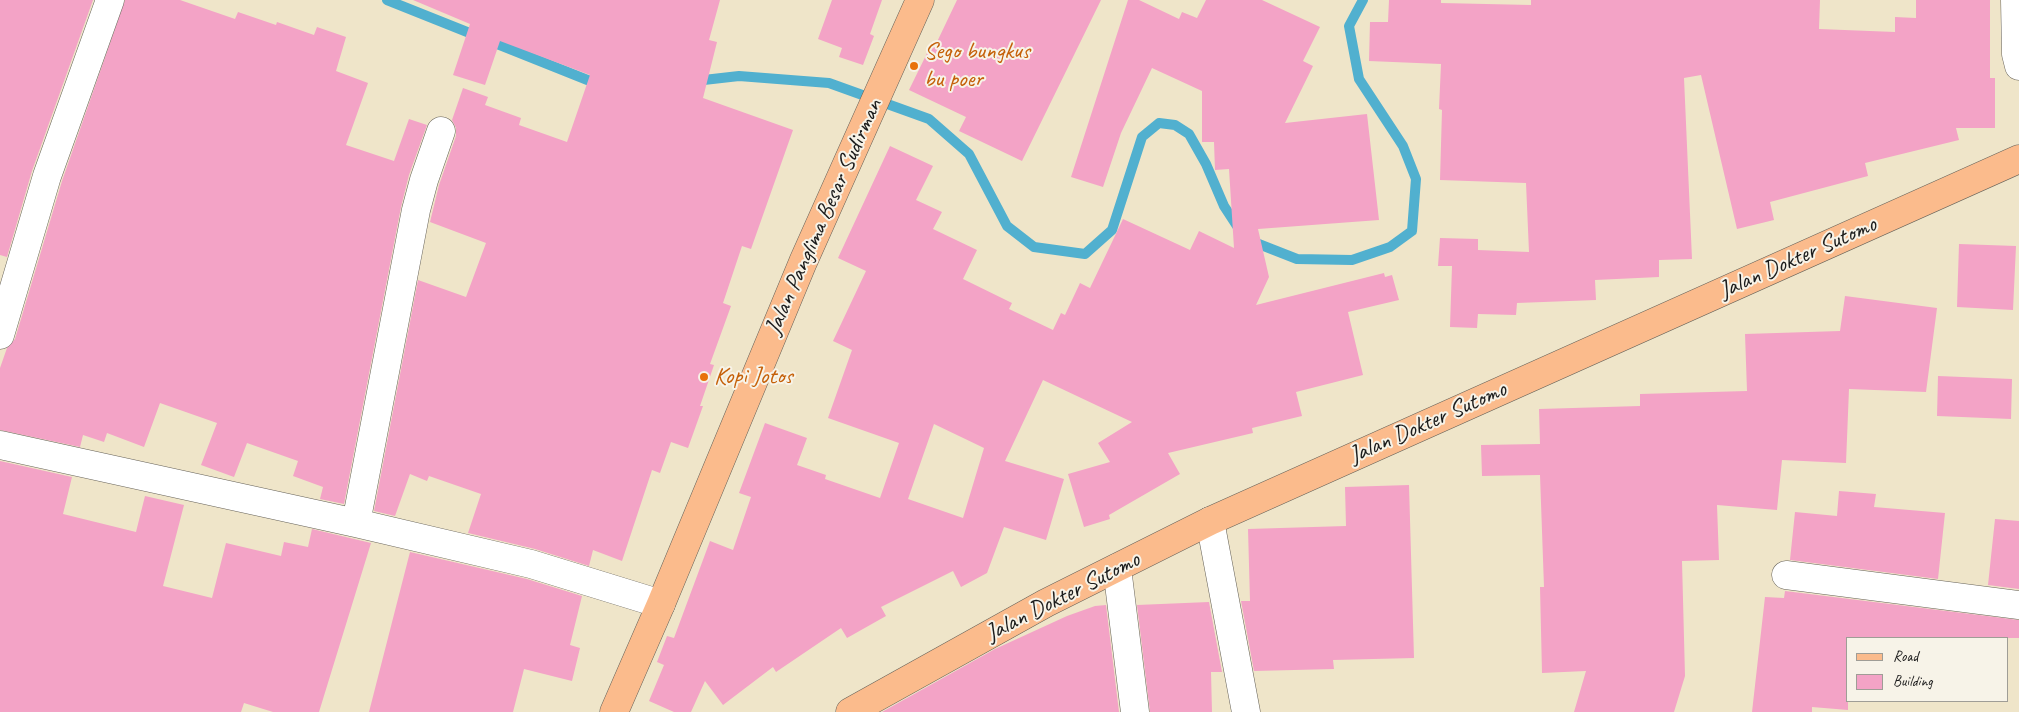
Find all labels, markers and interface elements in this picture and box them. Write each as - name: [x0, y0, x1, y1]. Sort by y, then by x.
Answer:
- place label: Sego bungkus bu poer: [924, 38, 1030, 94]
- marker: Sego bungkus bu poer: [908, 60, 920, 72]
- street label: Jalan Panglima Besar Sudirman: [759, 95, 889, 339]
- street label: Jalan Dokter Sutomo: [1715, 210, 1881, 306]
- place label: Kopi Jotos: [714, 363, 793, 391]
- marker: Kopi Jotos: [698, 371, 710, 383]
- street label: Jalan Dokter Sutomo: [1345, 375, 1511, 471]
- street label: Jalan Dokter Sutomo: [981, 546, 1145, 648]
- legend: [1846, 637, 2009, 702]
- text: Road: [1893, 647, 1918, 666]
- text: Building: [1893, 672, 1932, 691]

